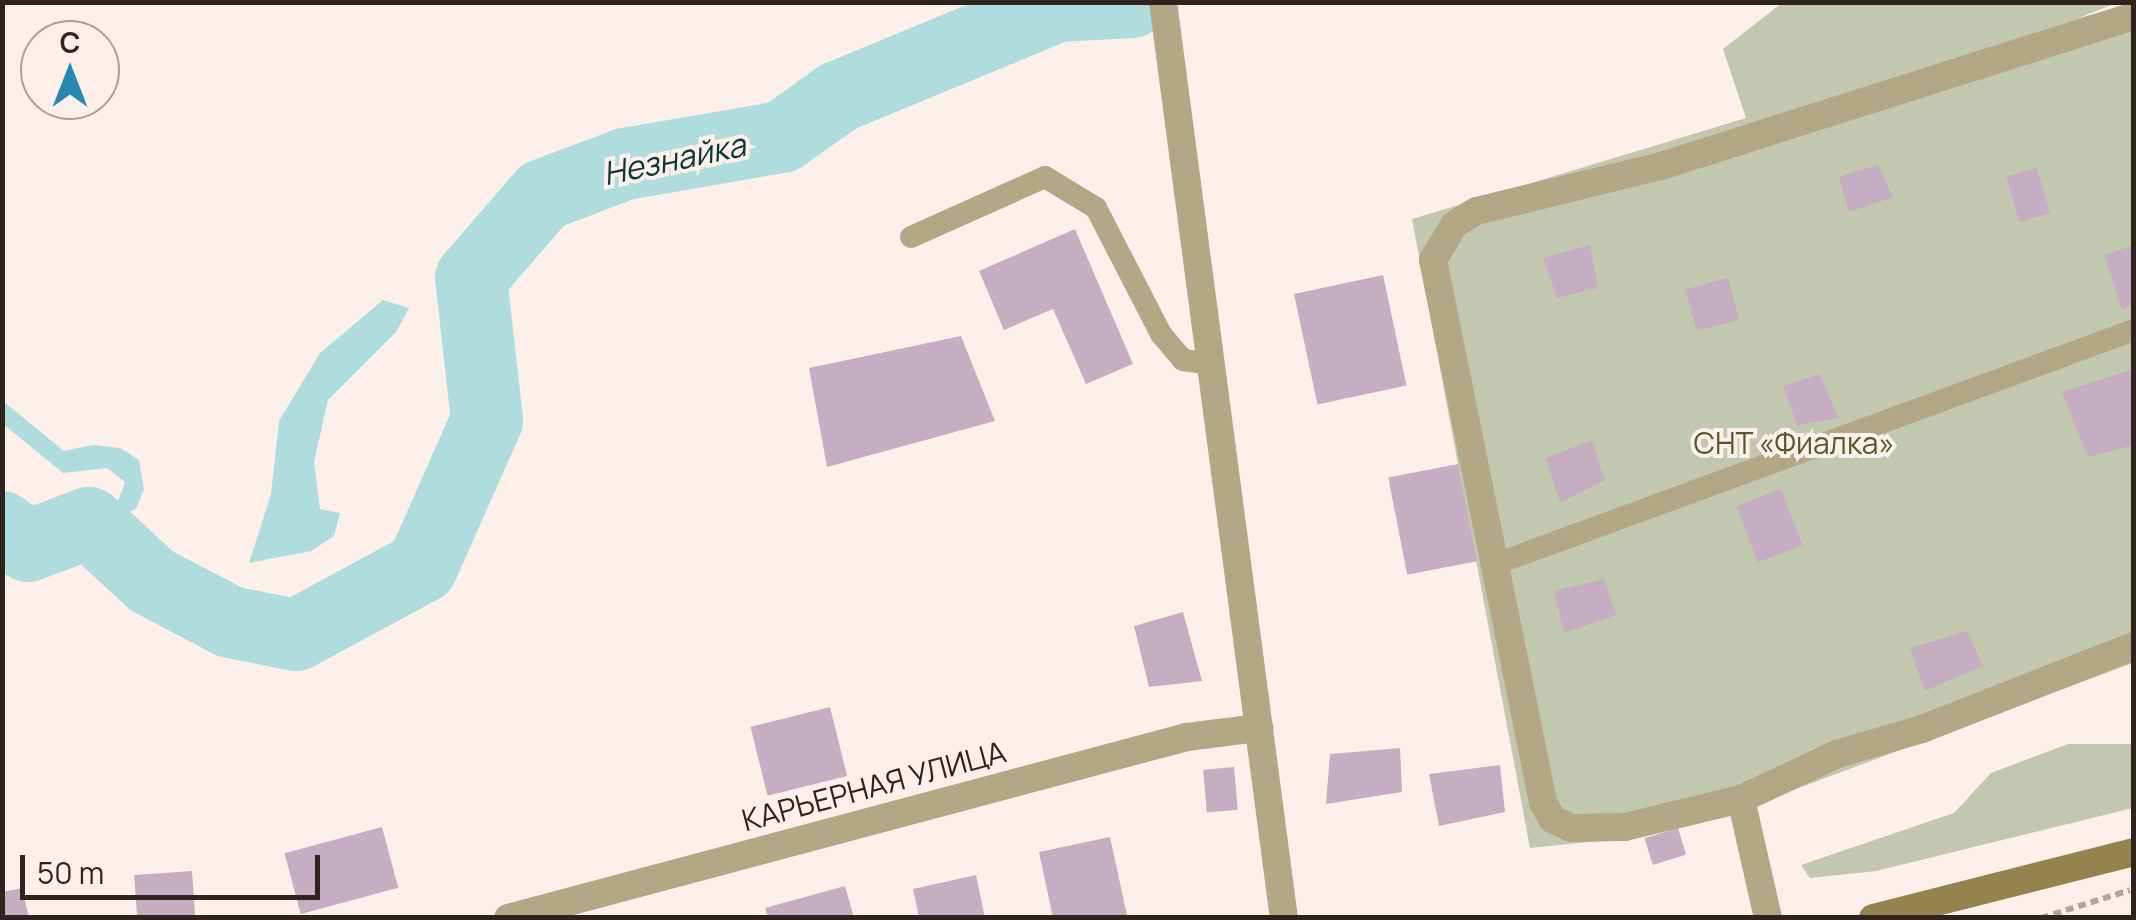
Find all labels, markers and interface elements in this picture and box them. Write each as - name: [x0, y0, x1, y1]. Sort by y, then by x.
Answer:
- north arrow: [20, 20, 120, 120]
- text: С: [60, 23, 80, 61]
- water label: Незнайка: [599, 125, 749, 193]
- park label: СНТ «Фиалка»: [1693, 425, 1895, 461]
- street label: КАРЬЕРНАЯ УЛИЦА: [738, 733, 1010, 839]
- scale bar: [25, 835, 325, 897]
- text: 50 m: [37, 852, 104, 893]

